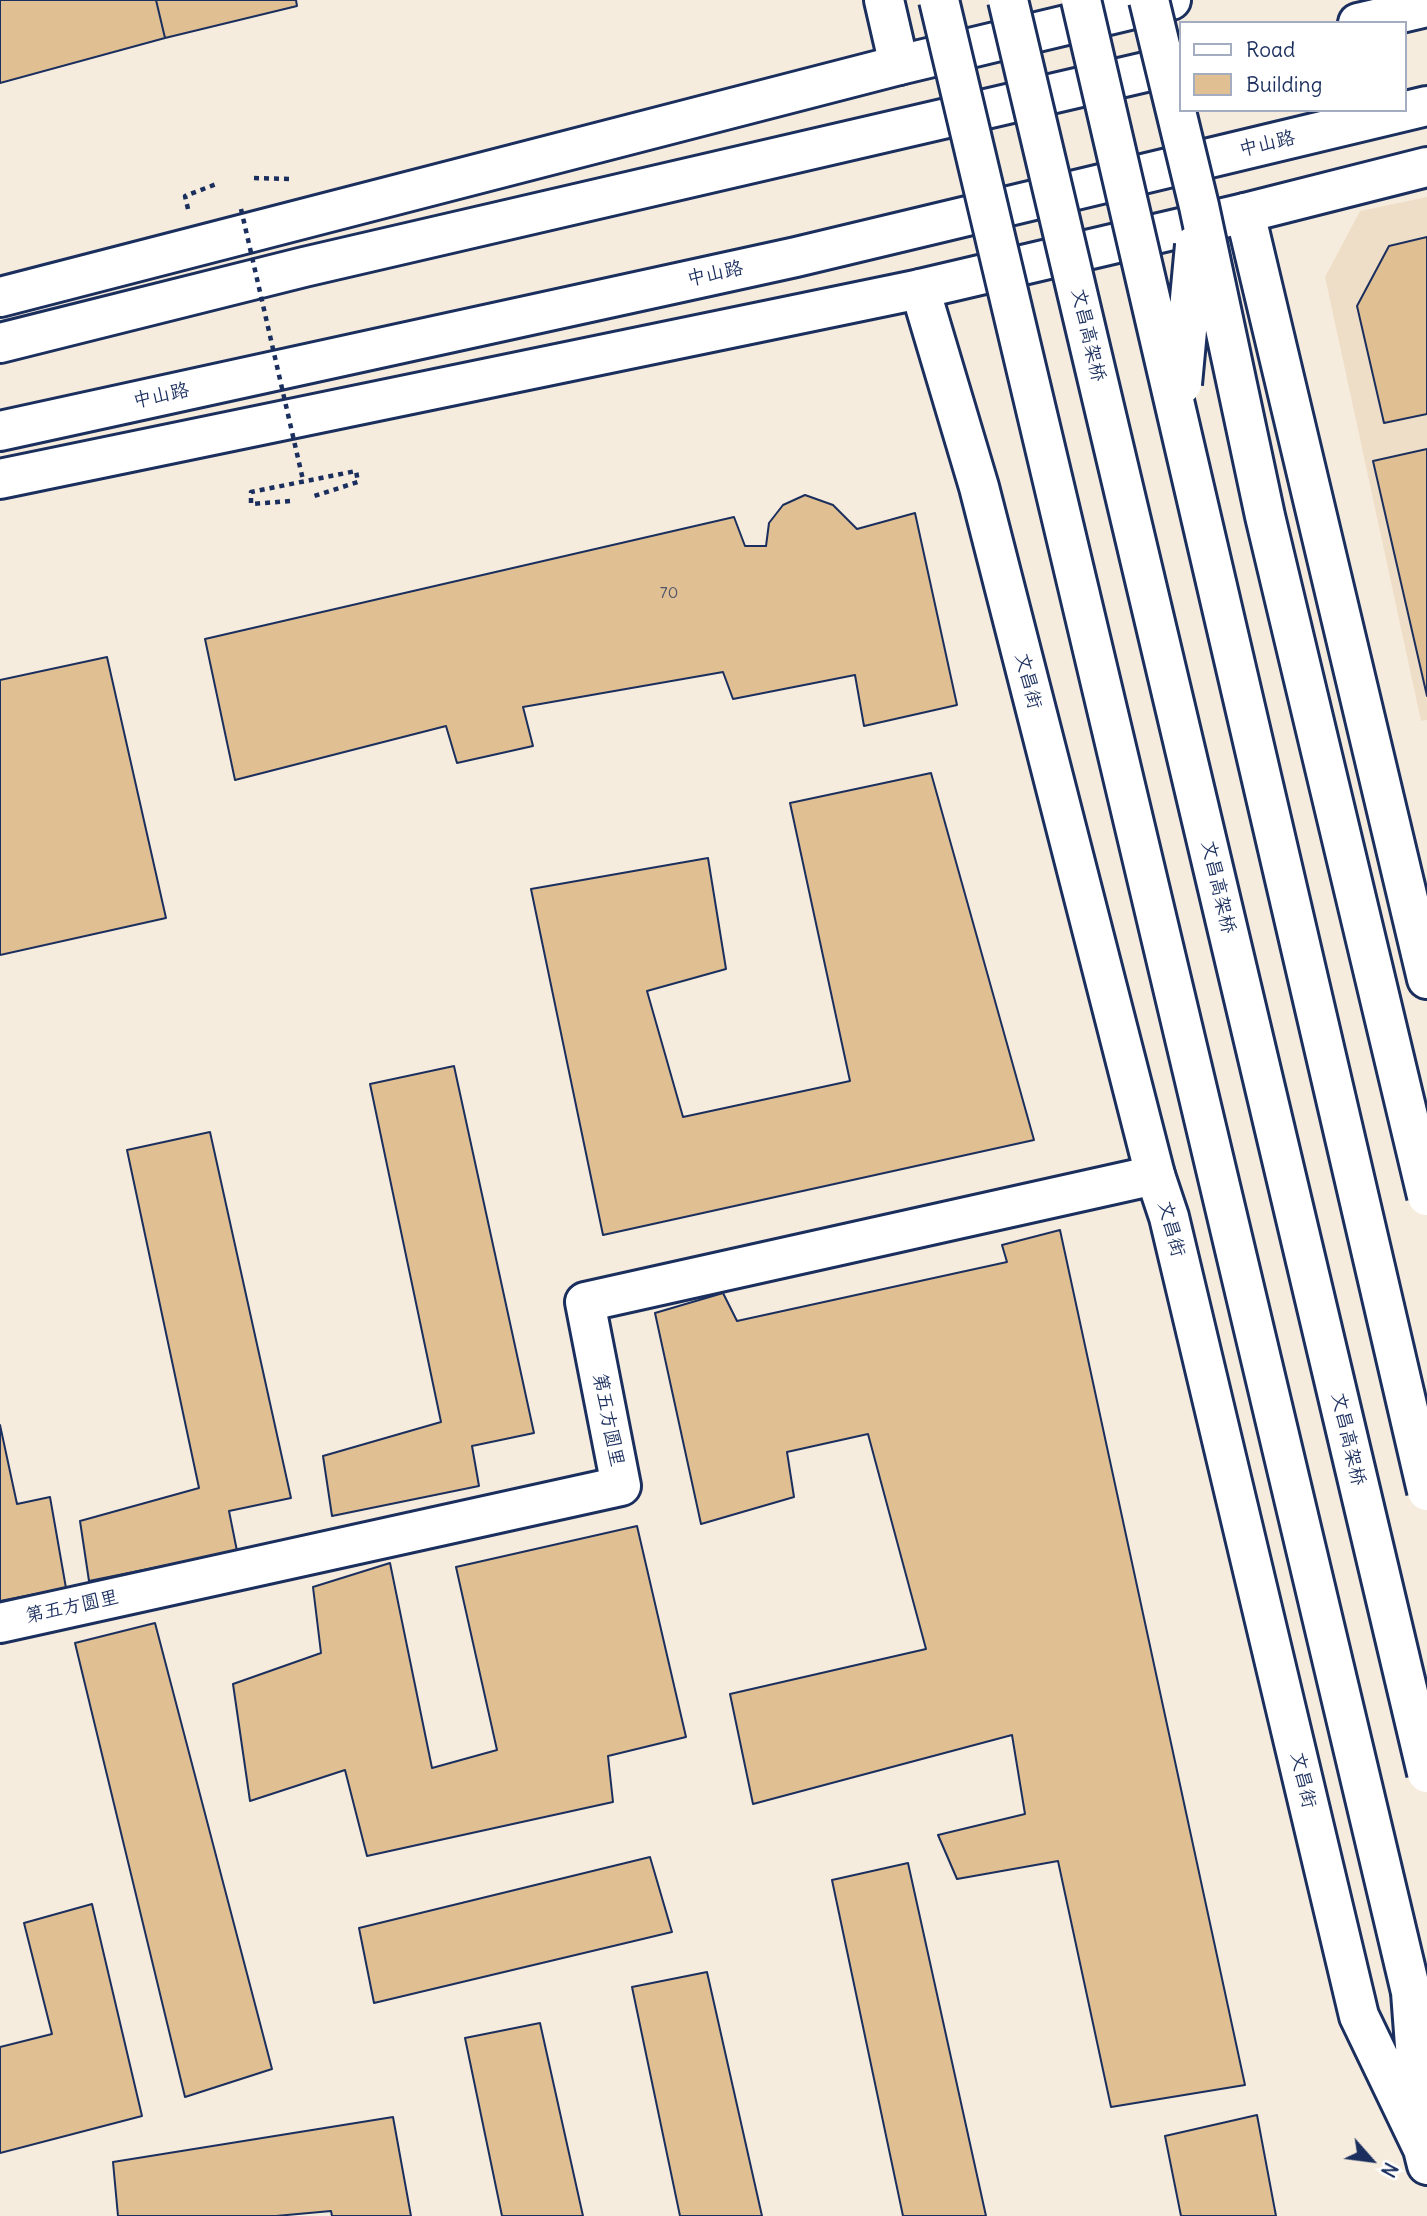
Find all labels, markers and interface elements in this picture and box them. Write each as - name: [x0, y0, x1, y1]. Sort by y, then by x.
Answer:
- legend: [1178, 21, 1406, 112]
- text: Road: [1246, 36, 1295, 63]
- text: Building: [1246, 71, 1322, 98]
- street label: 中山路: [1237, 126, 1297, 162]
- street label: 中山路: [685, 257, 745, 291]
- street label: 文昌高架桥: [1066, 286, 1110, 384]
- street label: 中山路: [131, 379, 191, 413]
- house number: 70: [660, 583, 678, 603]
- street label: 文昌街: [1010, 651, 1046, 711]
- street label: 文昌高架桥: [1196, 838, 1240, 936]
- street label: 文昌街: [1153, 1199, 1189, 1259]
- street label: 第五方圆里: [588, 1371, 628, 1469]
- street label: 文昌高架桥: [1326, 1390, 1370, 1488]
- street label: 第五方圆里: [23, 1586, 121, 1628]
- street label: 文昌街: [1285, 1750, 1321, 1810]
- north arrow: [1336, 2125, 1406, 2195]
- text: N: [1376, 2158, 1403, 2181]

